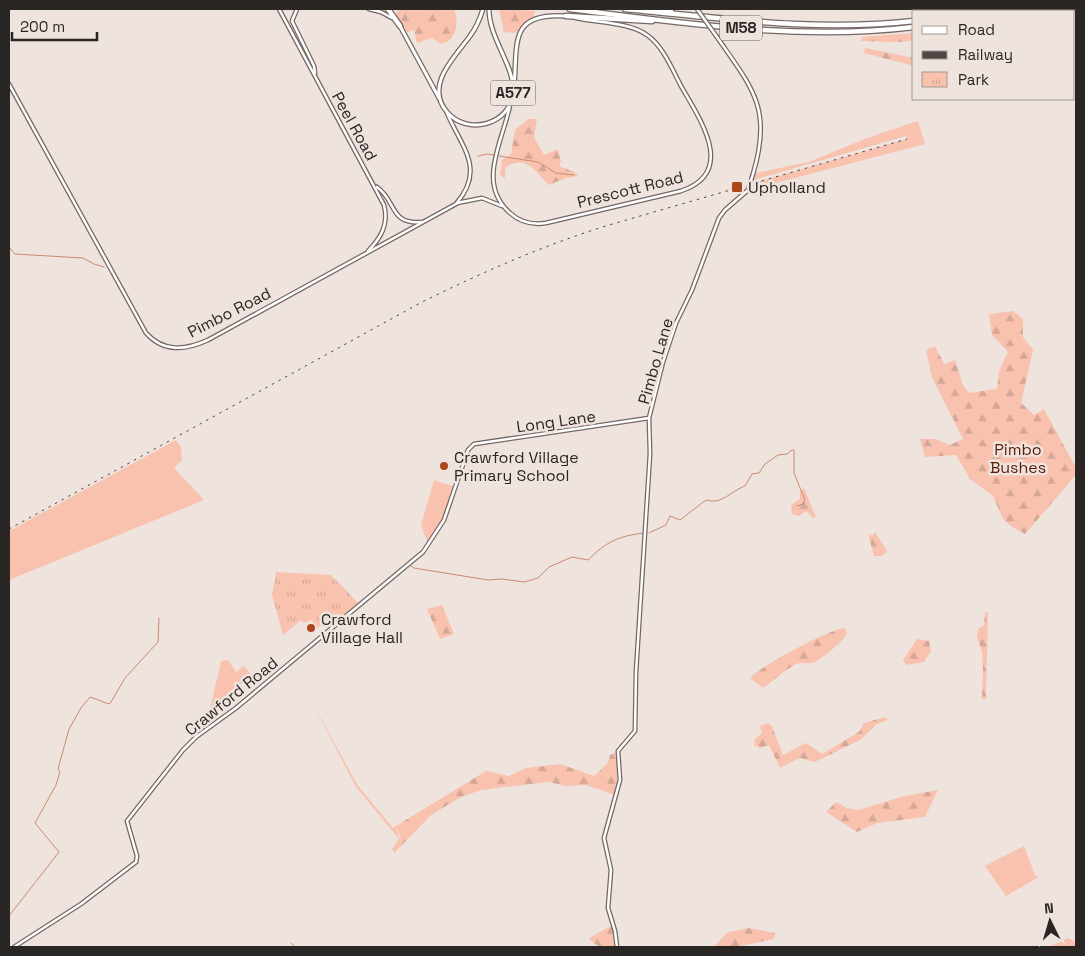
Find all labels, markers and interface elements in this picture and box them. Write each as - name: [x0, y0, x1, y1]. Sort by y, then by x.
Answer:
- scale bar: [12, 10, 98, 42]
- legend: [912, 10, 1075, 100]
- road number: M58: [720, 15, 762, 40]
- text: 200 m: [20, 17, 65, 36]
- text: Road: [958, 20, 995, 39]
- text: Railway: [958, 45, 1013, 64]
- text: Park: [958, 70, 989, 89]
- road number: A577: [490, 80, 536, 106]
- street label: Peel Road: [327, 88, 382, 164]
- street label: Prescott Road: [575, 166, 685, 213]
- place label: Upholland: [748, 177, 826, 198]
- marker: Upholland: [730, 180, 744, 194]
- street label: Pimbo Road: [184, 282, 274, 342]
- street label: Pimbo Lane: [633, 316, 678, 407]
- street label: Long Lane: [515, 406, 597, 437]
- park label: Pimbo Bushes: [990, 439, 1046, 478]
- place label: Crawford Village Primary School: [454, 447, 579, 486]
- marker: Crawford Village Primary School: [438, 460, 450, 472]
- place label: Crawford Village Hall: [321, 609, 403, 648]
- marker: Crawford Village Hall: [305, 622, 317, 634]
- street label: Crawford Road: [180, 652, 282, 740]
- north arrow: [1025, 896, 1075, 946]
- text: N: [1043, 899, 1054, 917]

